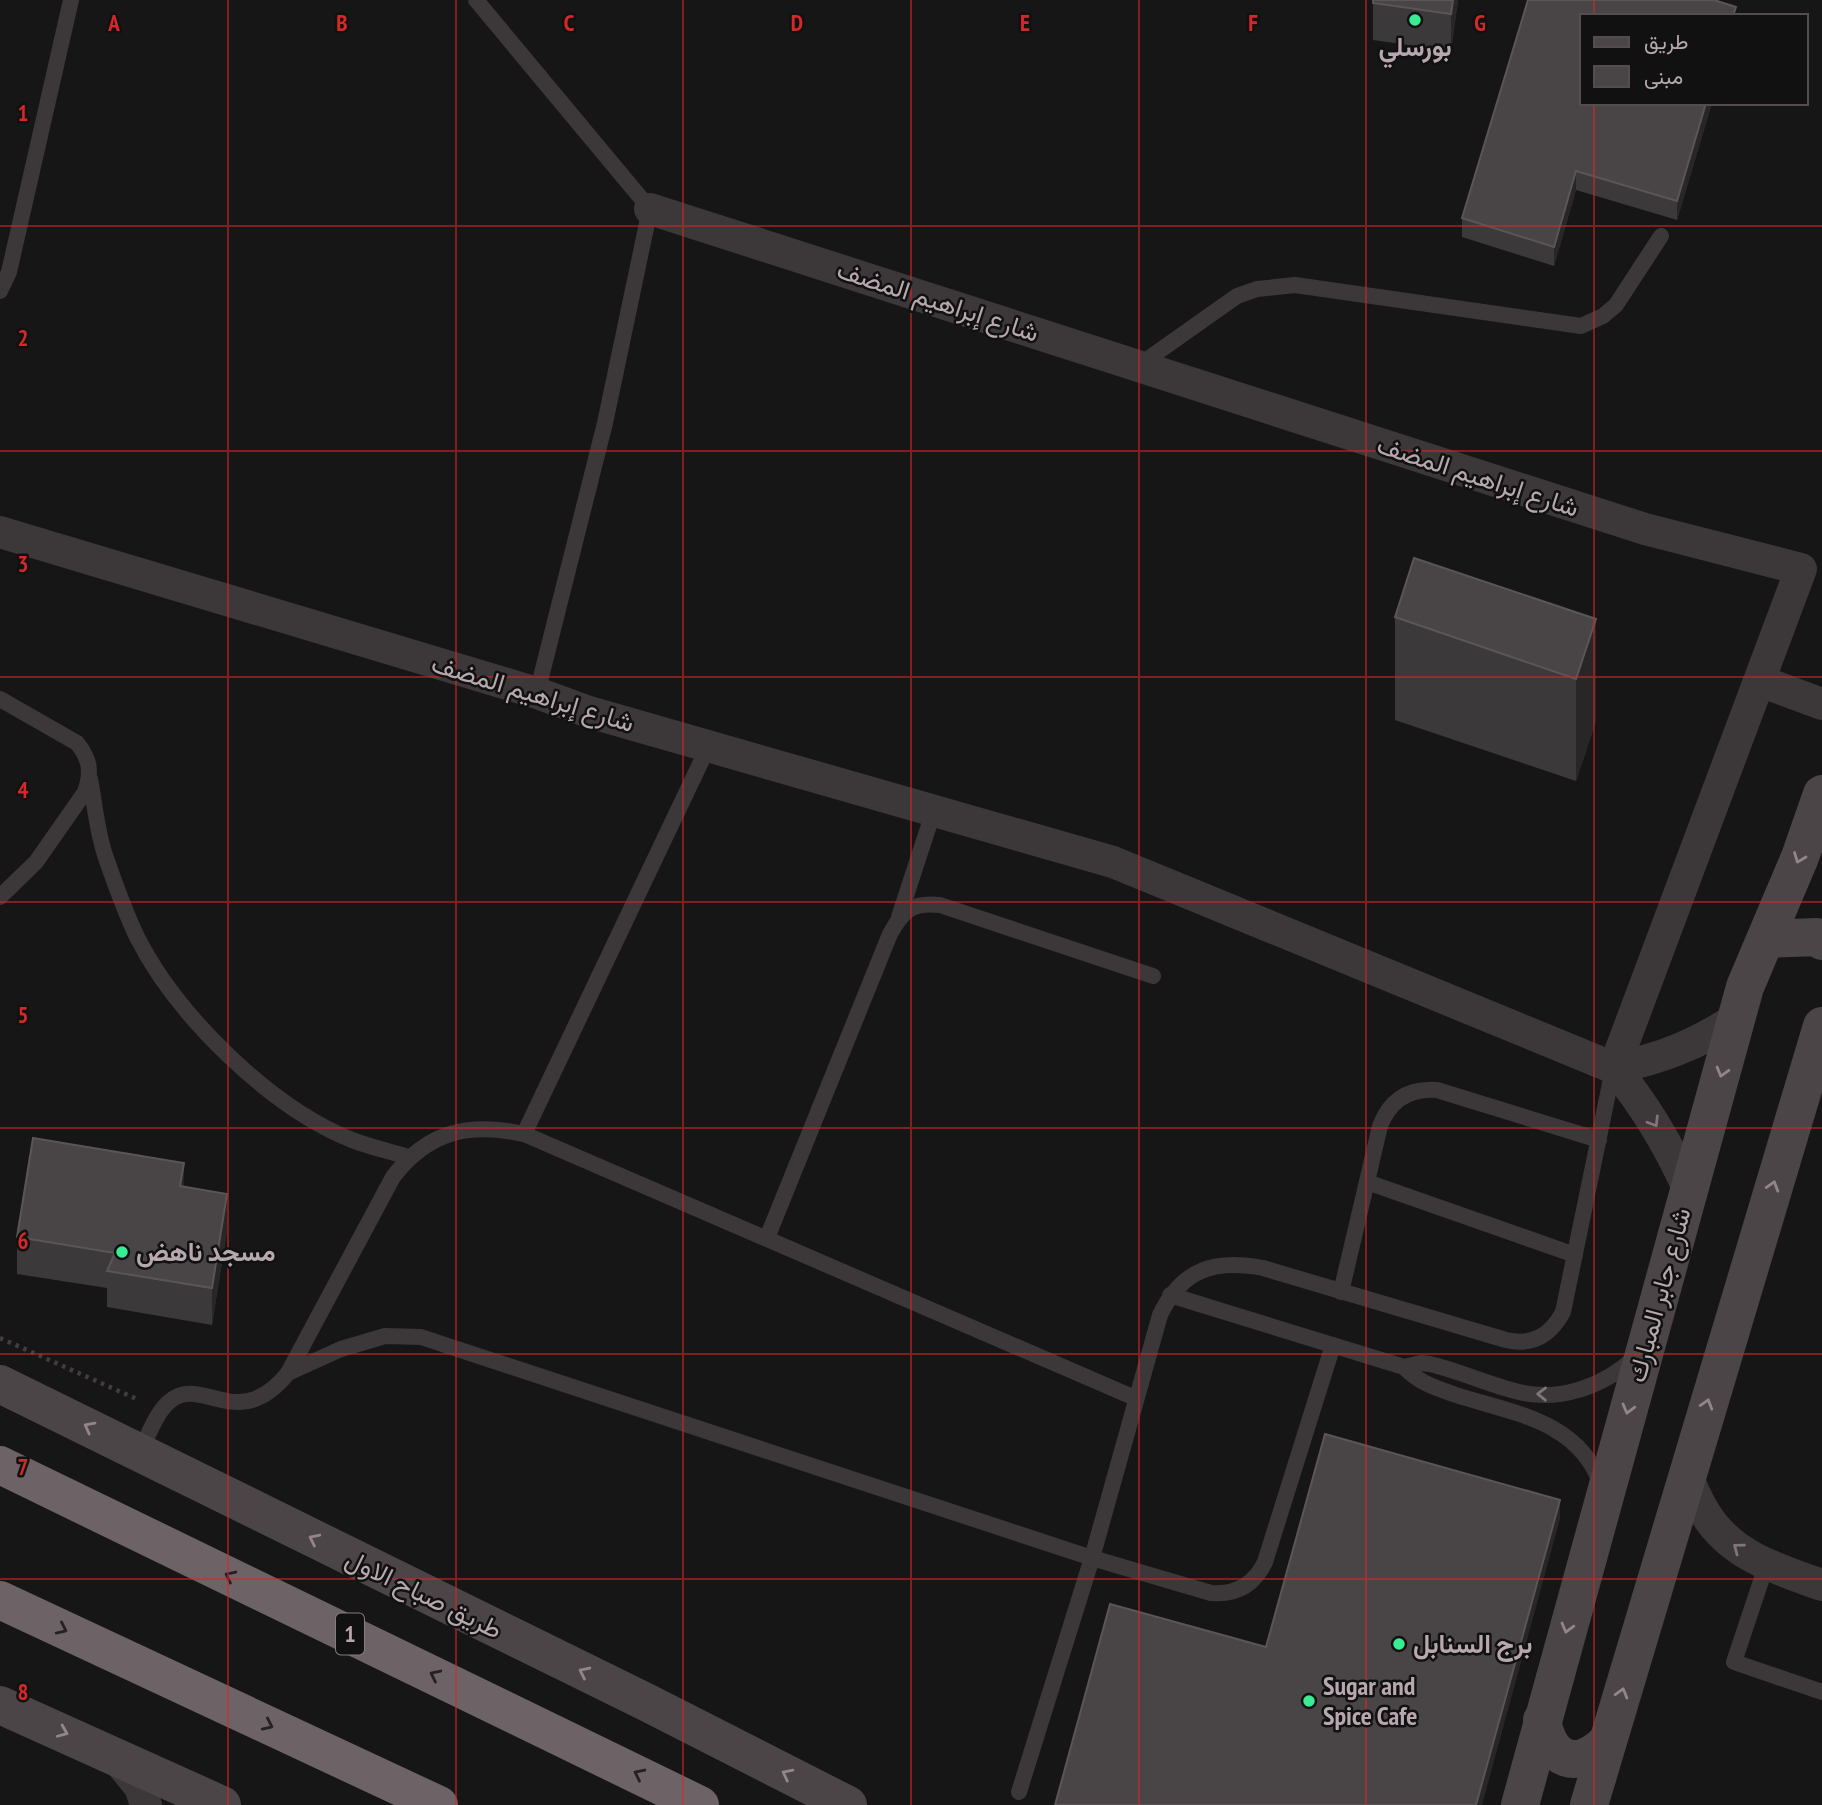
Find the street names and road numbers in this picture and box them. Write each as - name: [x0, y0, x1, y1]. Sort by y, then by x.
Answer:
- street label: شارع إبراهيم المضف: [832, 252, 1043, 351]
- street label: شارع إبراهيم المضف: [1372, 427, 1583, 526]
- street label: شارع إبراهيم المضف: [427, 646, 638, 741]
- street label: شارع جابر المبارك: [1619, 1204, 1700, 1386]
- street label: طريق صباح الاول: [340, 1541, 508, 1647]
- road number: 1: [336, 1614, 364, 1654]

